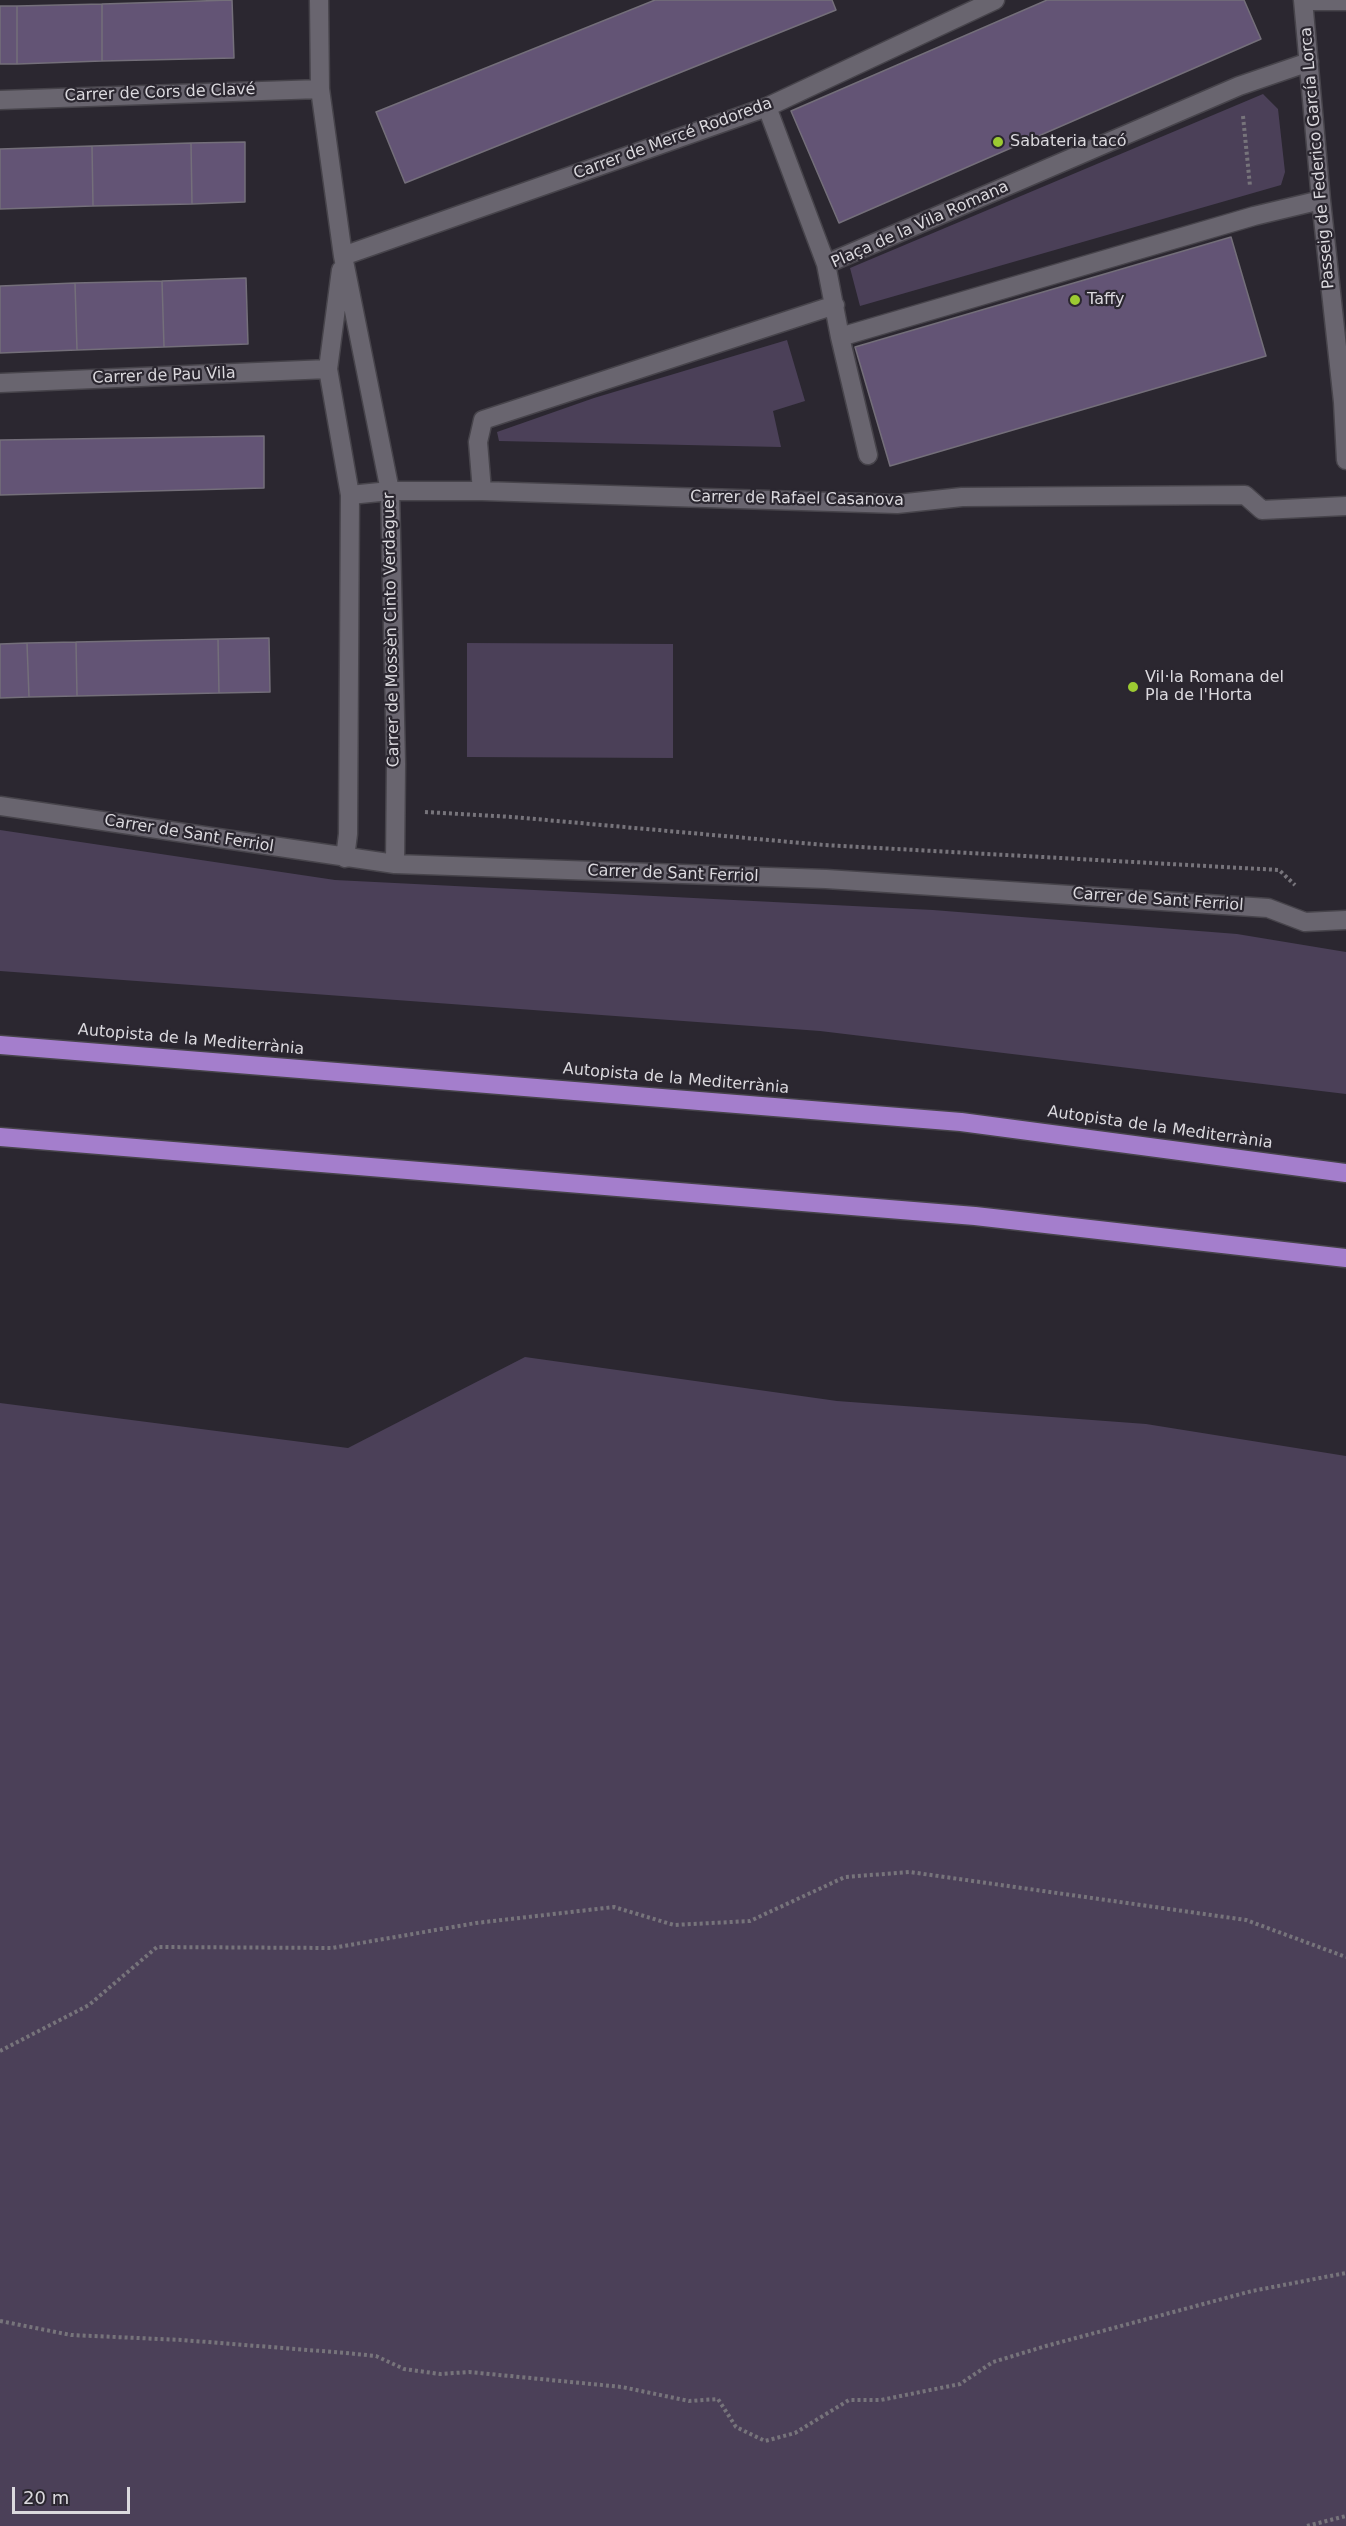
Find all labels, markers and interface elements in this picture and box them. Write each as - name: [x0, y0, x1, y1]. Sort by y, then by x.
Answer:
- street label: Passeig de Federico García Lorca: [1297, 26, 1339, 290]
- street label: Carrer de Cors de Clavé: [64, 80, 256, 106]
- street label: Carrer de Mercé Rodoreda: [571, 94, 775, 184]
- place label: Sabateria tacó: [1010, 132, 1127, 152]
- marker: Sabateria tacó: [991, 135, 1005, 149]
- street label: Plaça de la Vila Romana: [828, 177, 1012, 273]
- place label: Taffy: [1087, 290, 1124, 310]
- marker: Taffy: [1068, 293, 1082, 307]
- street label: Carrer de Pau Vila: [92, 364, 236, 388]
- street label: Carrer de Rafael Casanova: [690, 488, 904, 510]
- street label: Carrer de Mossèn Cinto Verdaguer: [380, 492, 404, 768]
- place label: Vil·la Romana del Pla de l'Horta: [1145, 668, 1284, 706]
- marker: Vil·la Romana del Pla de l'Horta: [1126, 680, 1140, 694]
- street label: Carrer de Sant Ferriol: [103, 811, 275, 857]
- street label: Carrer de Sant Ferriol: [587, 861, 759, 887]
- street label: Carrer de Sant Ferriol: [1072, 884, 1244, 916]
- street label: Autopista de la Mediterrània: [77, 1021, 305, 1059]
- street label: Autopista de la Mediterrània: [562, 1060, 790, 1098]
- street label: Autopista de la Mediterrània: [1046, 1103, 1274, 1153]
- scale bar: [15, 2475, 134, 2513]
- text: 20 m: [23, 2487, 69, 2508]

